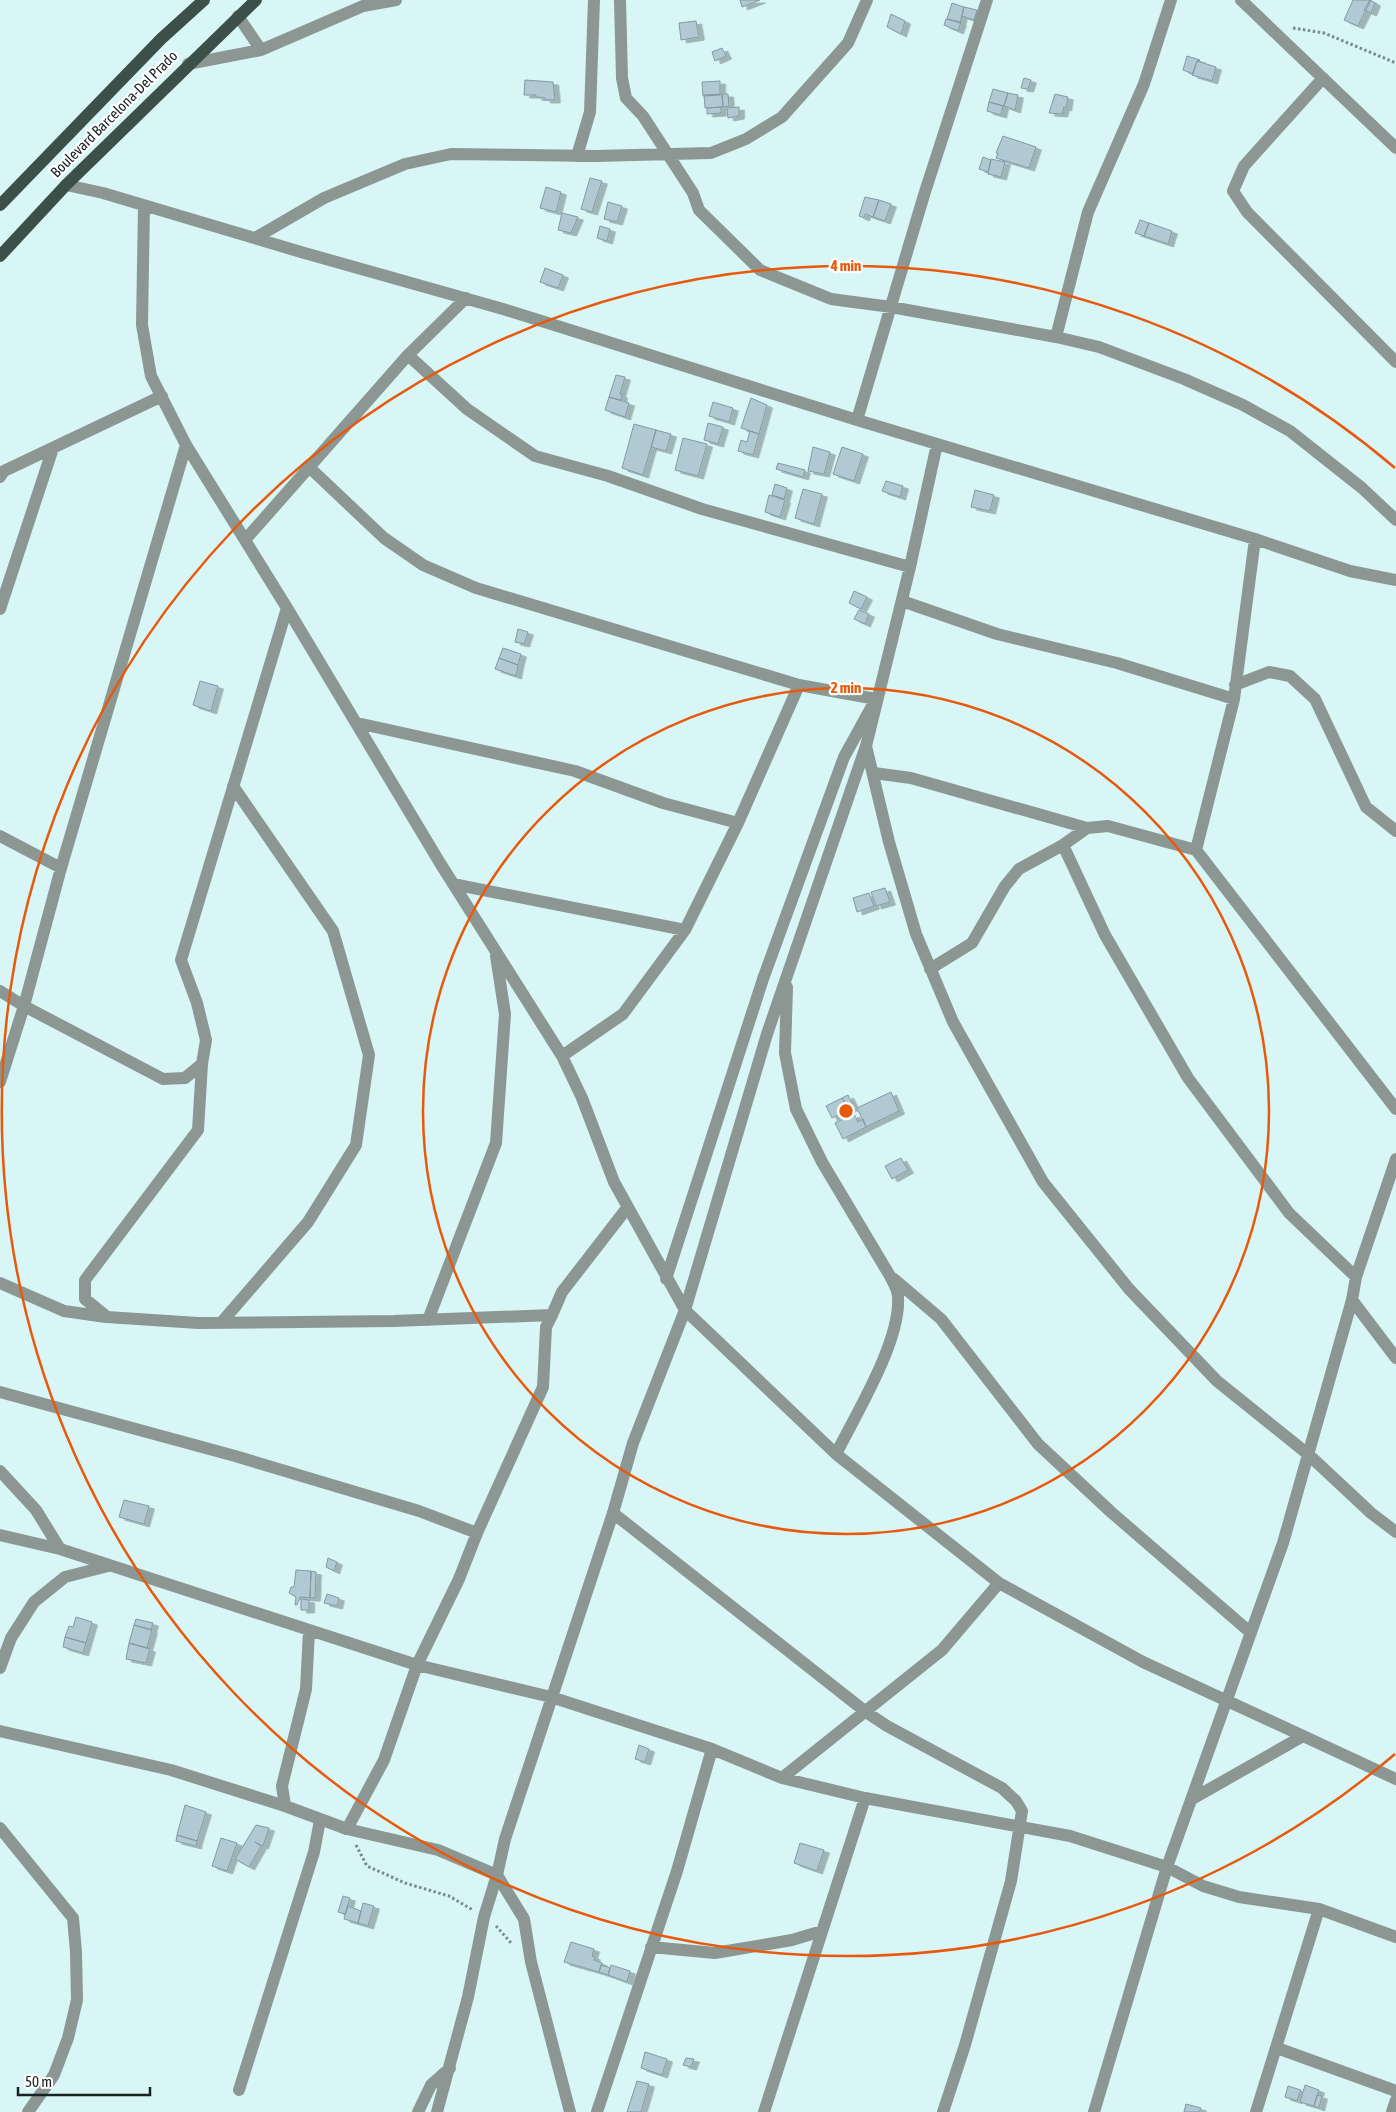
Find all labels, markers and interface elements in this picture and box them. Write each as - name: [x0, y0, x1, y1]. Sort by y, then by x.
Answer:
- street label: Boulevard Barcelona-Del Prado: [47, 47, 181, 181]
- text: 4 min: [830, 257, 861, 274]
- text: 2 min: [831, 679, 861, 696]
- centre of rings: [837, 1102, 855, 1120]
- scale bar: [18, 2064, 150, 2096]
- text: 50 m: [25, 2073, 52, 2090]

